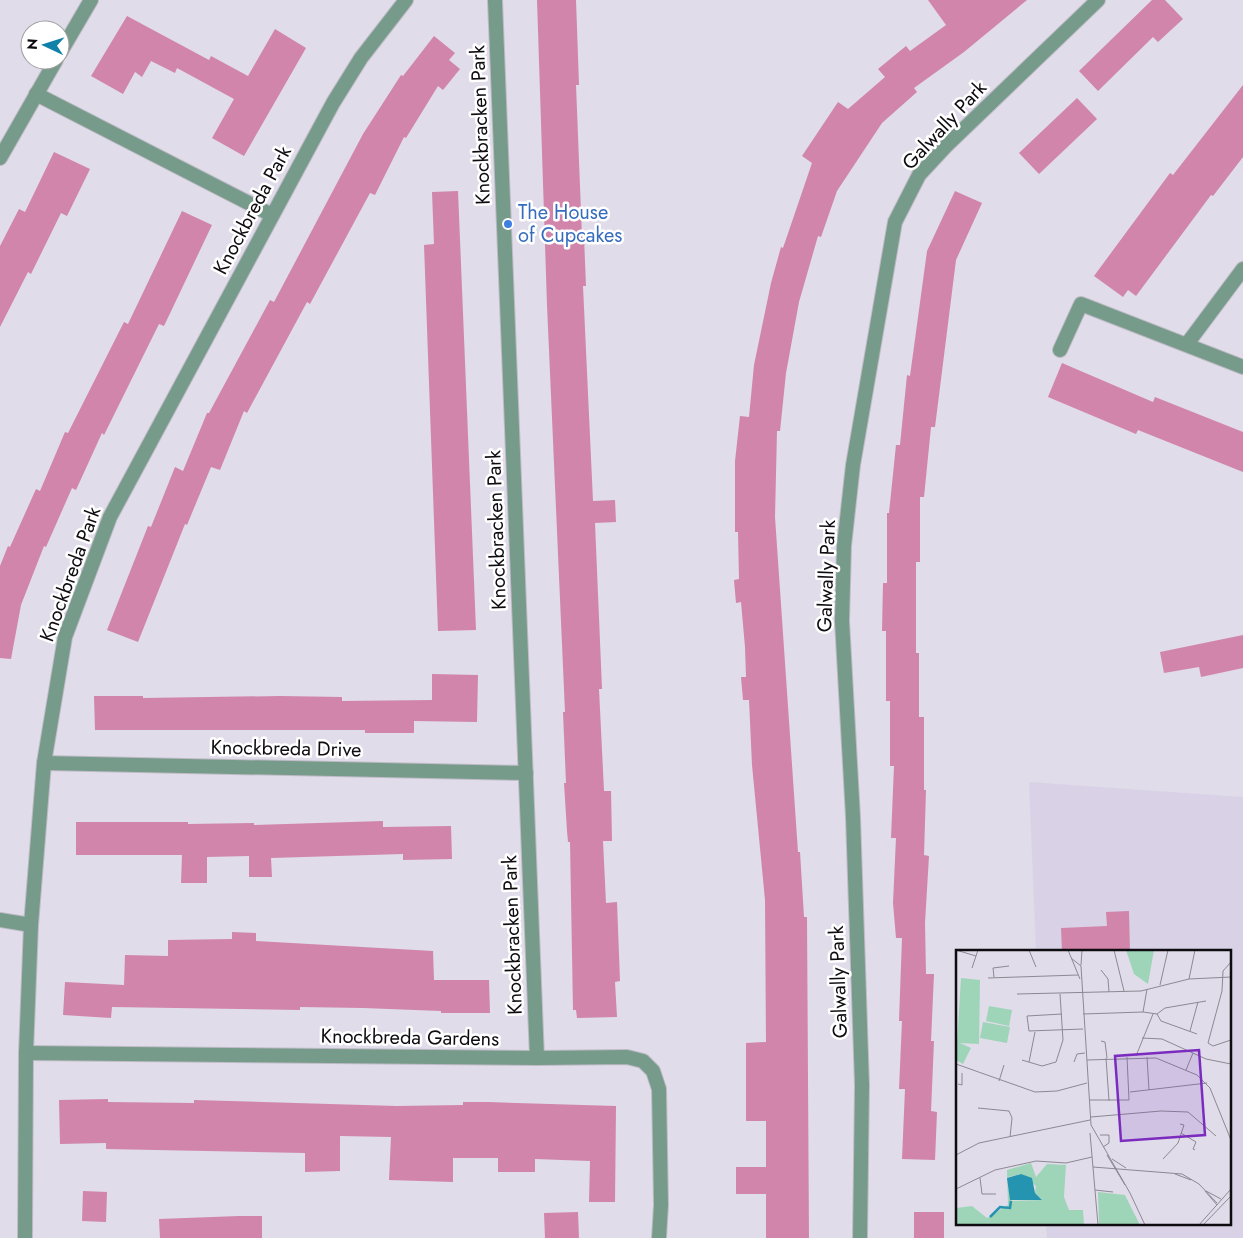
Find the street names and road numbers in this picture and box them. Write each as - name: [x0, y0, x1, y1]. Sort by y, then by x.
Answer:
- street label: Knockbracken Park: [463, 45, 498, 205]
- street label: Galwally Park: [895, 74, 993, 176]
- street label: Knockbreda Park: [206, 141, 299, 280]
- street label: Knockbracken Park: [479, 450, 514, 610]
- street label: Knockbreda Park: [33, 502, 108, 646]
- street label: Galwally Park: [810, 519, 843, 633]
- street label: Knockbreda Drive: [210, 733, 362, 764]
- street label: Knockbracken Park: [495, 855, 530, 1015]
- street label: Galwally Park: [822, 925, 855, 1039]
- street label: Knockbreda Gardens: [320, 1021, 500, 1054]

